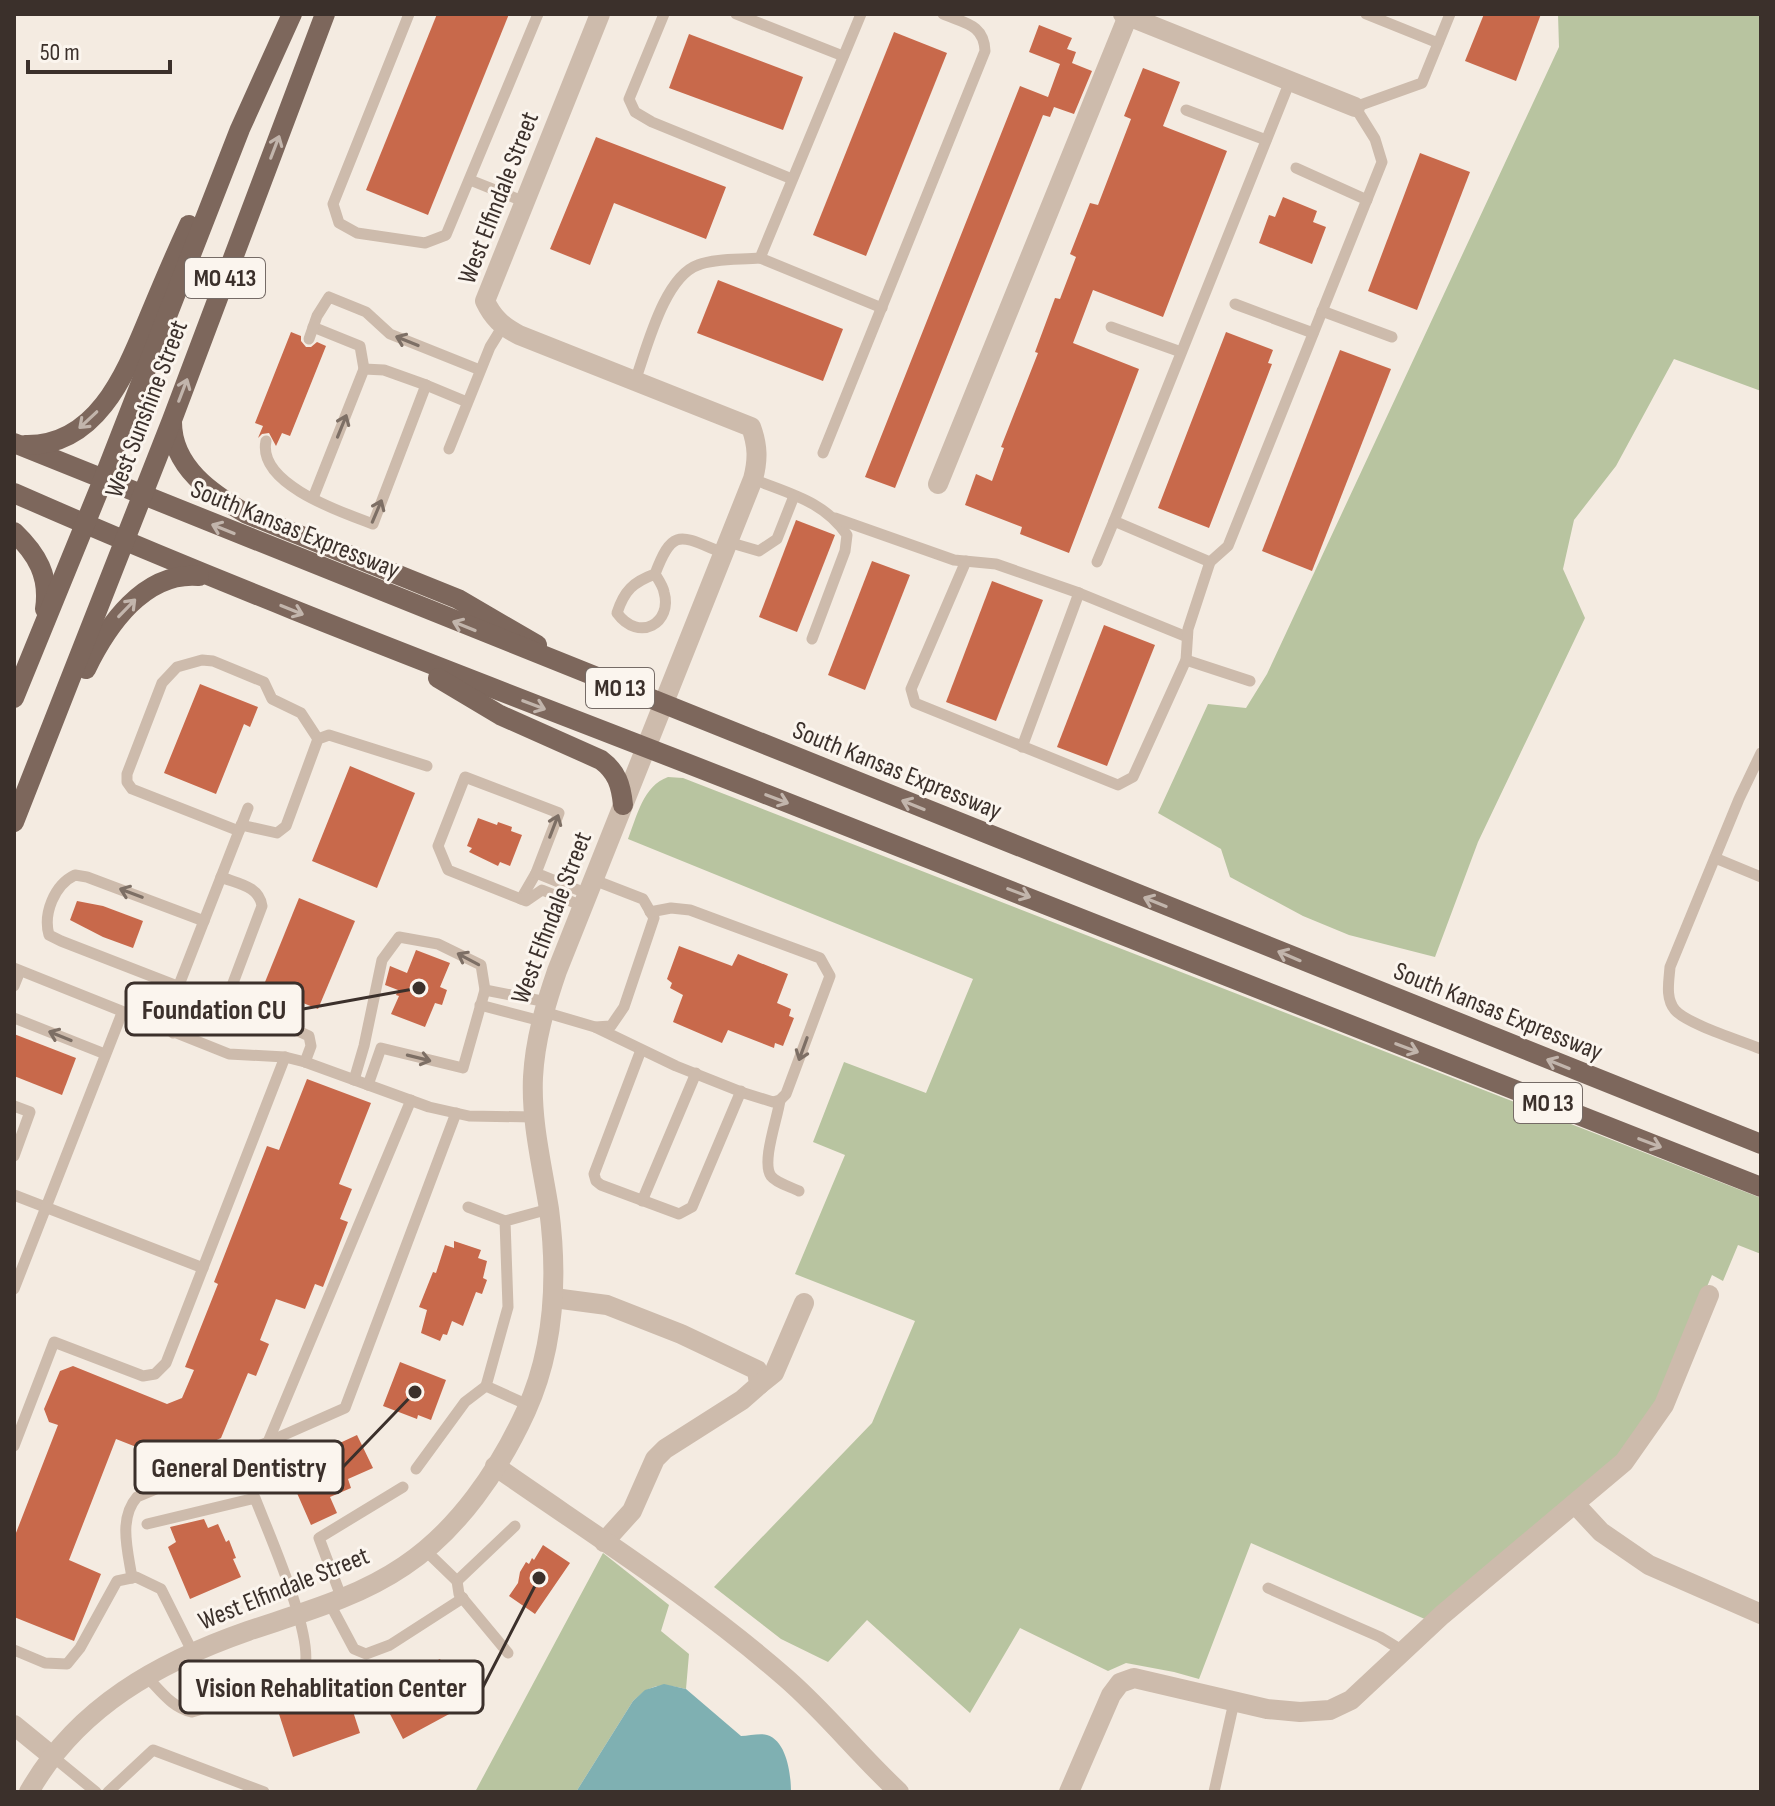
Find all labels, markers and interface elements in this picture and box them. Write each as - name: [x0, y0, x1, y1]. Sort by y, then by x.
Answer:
- scale bar: [28, 24, 170, 74]
- text: 50 m: [40, 38, 80, 67]
- street label: West Elfindale Street: [452, 108, 546, 288]
- one-way arrow: [269, 135, 283, 160]
- road number: MO 413: [185, 258, 265, 298]
- street label: West Sunshine Street: [99, 316, 195, 502]
- one-way arrow: [395, 333, 420, 347]
- one-way arrow: [177, 379, 191, 403]
- one-way arrow: [78, 411, 98, 430]
- one-way arrow: [335, 414, 350, 439]
- street label: South Kansas Expressway: [186, 474, 404, 586]
- one-way arrow: [371, 499, 385, 523]
- one-way arrow: [211, 520, 236, 535]
- one-way arrow: [117, 599, 136, 618]
- one-way arrow: [279, 604, 304, 618]
- one-way arrow: [452, 617, 477, 632]
- road number: MO 13: [586, 668, 654, 708]
- one-way arrow: [521, 699, 546, 713]
- street label: South Kansas Expressway: [788, 715, 1006, 827]
- one-way arrow: [764, 792, 789, 807]
- one-way arrow: [901, 797, 926, 812]
- one-way arrow: [548, 814, 562, 839]
- street label: West Elfindale Street: [505, 828, 599, 1008]
- one-way arrow: [119, 885, 144, 899]
- one-way arrow: [1006, 887, 1031, 901]
- one-way arrow: [1143, 893, 1168, 908]
- one-way arrow: [1277, 947, 1301, 962]
- one-way arrow: [457, 951, 481, 967]
- street label: South Kansas Expressway: [1389, 956, 1607, 1068]
- callout: Foundation CU: [126, 983, 303, 1035]
- text: Foundation CU: [142, 994, 286, 1027]
- one-way arrow: [48, 1028, 73, 1042]
- one-way arrow: [795, 1036, 809, 1061]
- one-way arrow: [1395, 1042, 1419, 1056]
- one-way arrow: [406, 1051, 432, 1066]
- one-way arrow: [1546, 1056, 1571, 1070]
- road number: MO 13: [1514, 1083, 1582, 1123]
- one-way arrow: [1637, 1137, 1662, 1151]
- callout: General Dentistry: [135, 1441, 343, 1493]
- text: General Dentistry: [151, 1452, 327, 1485]
- street label: West Elfindale Street: [194, 1541, 374, 1637]
- callout: Vision Rehablitation Center: [180, 1661, 483, 1713]
- text: Vision Rehablitation Center: [195, 1672, 467, 1705]

